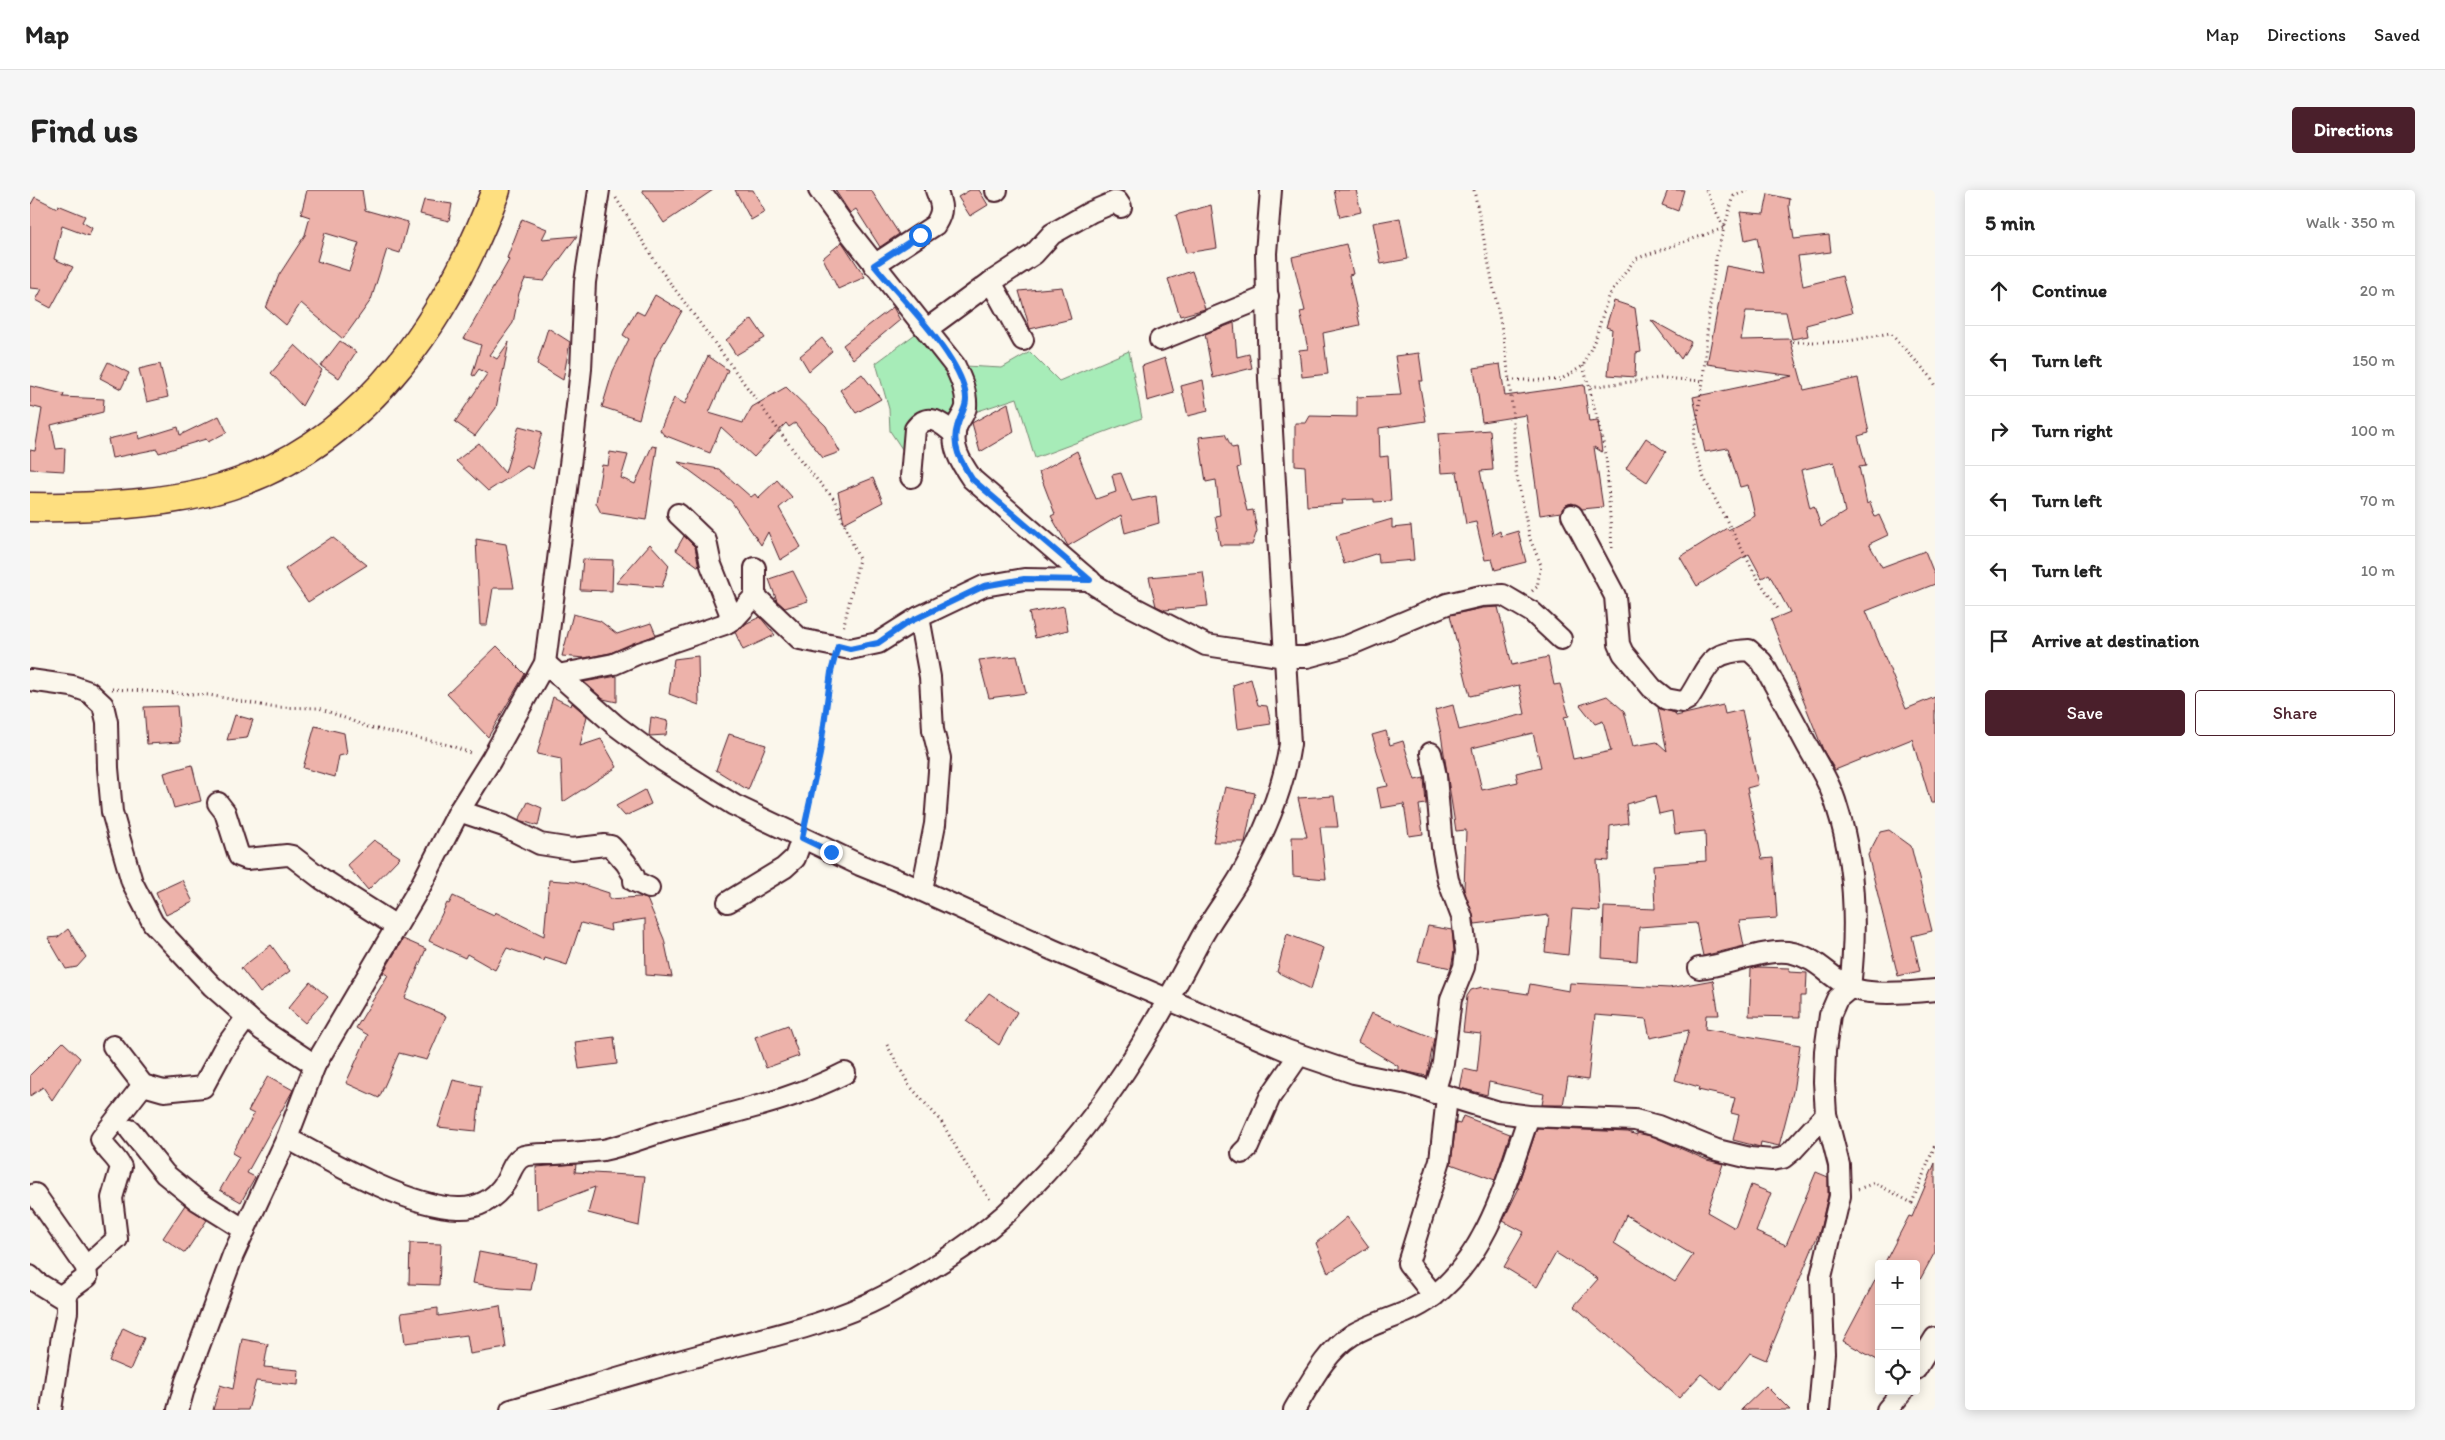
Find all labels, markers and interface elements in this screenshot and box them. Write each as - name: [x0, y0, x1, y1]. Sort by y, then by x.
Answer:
- text: Map: [25, 20, 69, 49]
- text: Map: [2206, 24, 2239, 46]
- text: Directions: [2267, 24, 2346, 46]
- text: Saved: [2374, 24, 2420, 46]
- button: Directions: [2292, 107, 2415, 153]
- text: Find us: [30, 109, 138, 151]
- text: 5 min: [1985, 210, 2035, 235]
- text: Walk · 350 m: [2306, 213, 2395, 232]
- route start: [909, 224, 932, 247]
- icon: ahead: [1985, 277, 2013, 305]
- text: Continue: [2032, 279, 2107, 302]
- text: 20 m: [2360, 281, 2395, 300]
- icon: left: [1985, 347, 2013, 375]
- text: Turn left: [2032, 349, 2102, 372]
- text: 150 m: [2352, 351, 2395, 370]
- icon: right: [1985, 417, 2013, 445]
- text: Turn right: [2032, 419, 2113, 442]
- text: 100 m: [2351, 421, 2395, 440]
- icon: left: [1985, 487, 2013, 515]
- text: Turn left: [2032, 489, 2102, 512]
- text: 70 m: [2360, 491, 2395, 510]
- icon: left: [1985, 557, 2013, 585]
- text: Turn left: [2032, 559, 2102, 582]
- text: 10 m: [2361, 561, 2395, 580]
- icon: arrive: [1985, 627, 2013, 655]
- text: Arrive at destination: [2032, 629, 2199, 652]
- button: Save: [1985, 690, 2185, 736]
- button: Share: [2195, 690, 2395, 736]
- route end: [820, 841, 843, 864]
- map controls: [1875, 1260, 1920, 1395]
- button: +: [1875, 1260, 1920, 1305]
- button: −: [1875, 1305, 1920, 1350]
- button: locate: [1875, 1350, 1920, 1395]

